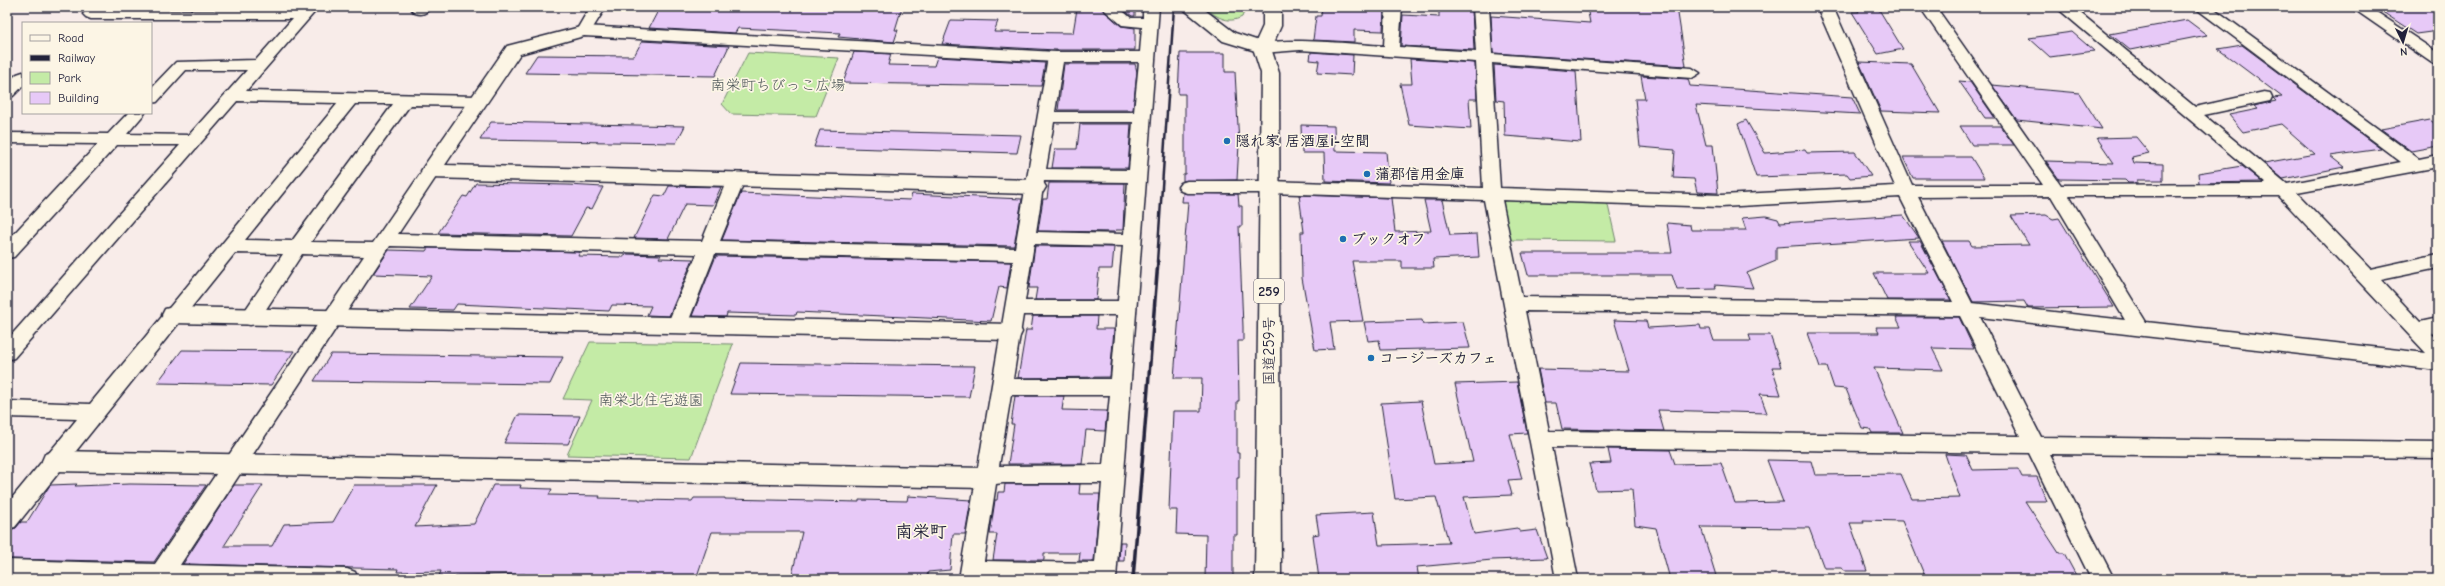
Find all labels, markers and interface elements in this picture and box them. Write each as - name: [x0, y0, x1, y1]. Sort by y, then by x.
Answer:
- legend: [22, 22, 152, 114]
- north arrow: [2383, 22, 2423, 62]
- text: Road: [58, 31, 84, 45]
- text: N: [2400, 45, 2408, 58]
- text: Railway: [58, 51, 96, 65]
- text: Park: [58, 71, 81, 85]
- park label: 南栄町ちびっこ広場: [710, 76, 846, 94]
- text: Building: [58, 91, 99, 105]
- place label: 隠れ家 居酒屋i-空間: [1235, 132, 1370, 150]
- marker: 隠れ家 居酒屋i-空間: [1222, 136, 1232, 146]
- place label: 蒲郡信用金庫: [1375, 165, 1465, 183]
- marker: 蒲郡信用金庫: [1362, 169, 1372, 179]
- place label: ブックオフ: [1351, 230, 1426, 248]
- marker: ブックオフ: [1338, 234, 1348, 244]
- road number: 259: [1254, 279, 1284, 303]
- street label: 国道259号: [1260, 317, 1278, 385]
- place label: コージーズカフェ: [1379, 349, 1497, 367]
- marker: コージーズカフェ: [1366, 353, 1376, 363]
- park label: 南栄北住宅遊園: [598, 391, 704, 409]
- district label: 南栄町: [896, 522, 947, 541]

